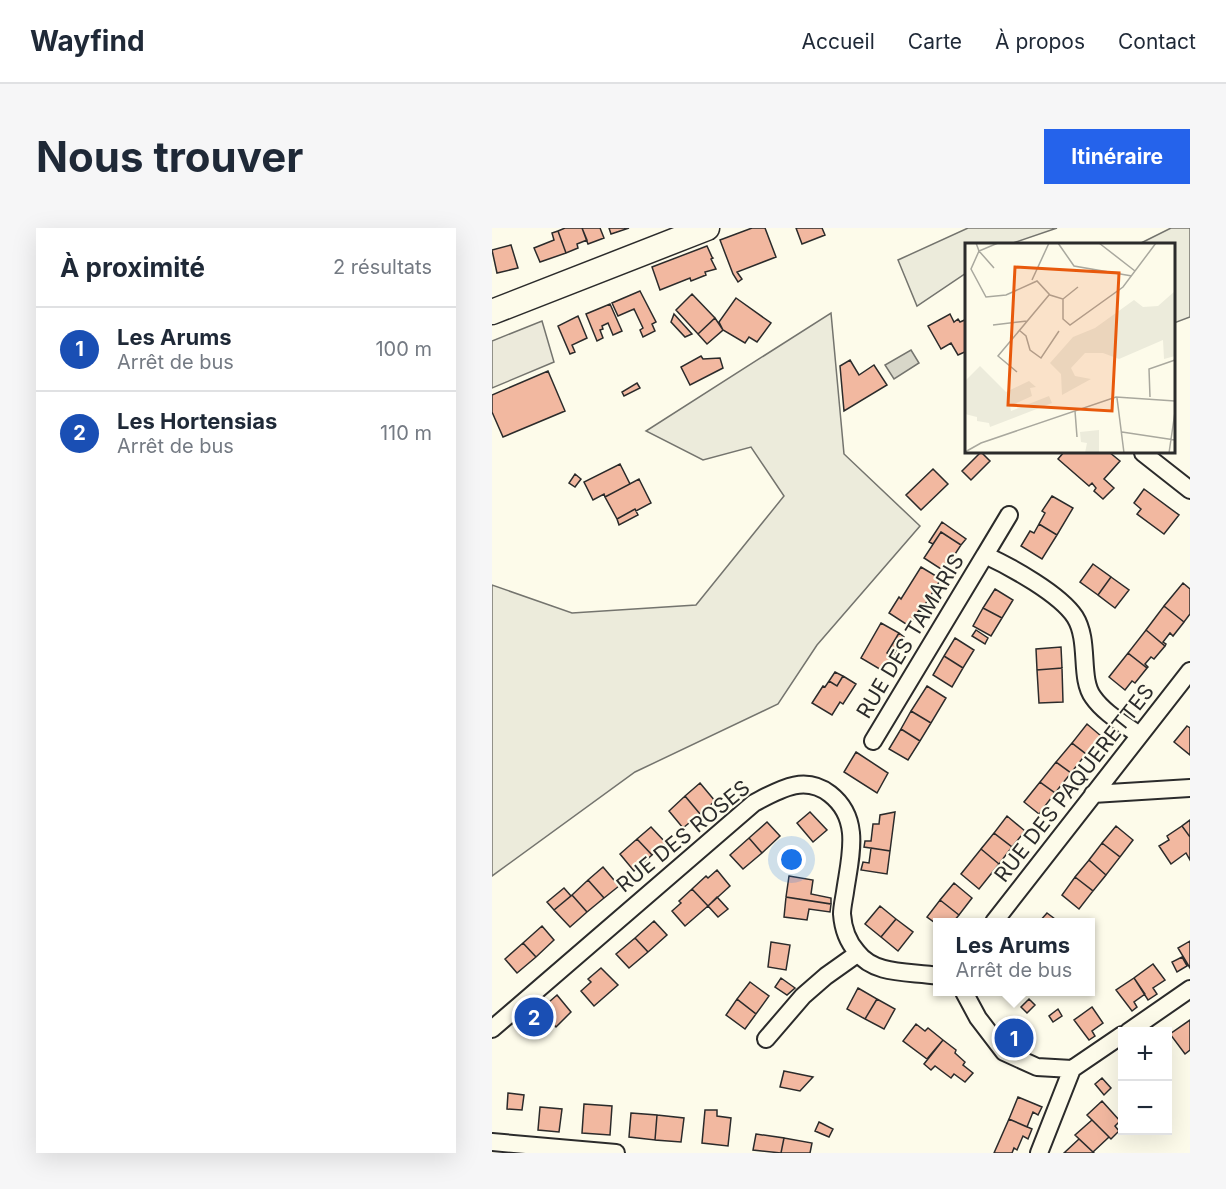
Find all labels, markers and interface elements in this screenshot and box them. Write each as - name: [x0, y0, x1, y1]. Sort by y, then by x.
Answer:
- text: Wayfind: [30, 24, 145, 58]
- text: Accueil: [801, 29, 875, 54]
- text: Carte: [908, 29, 962, 54]
- text: À propos: [995, 29, 1085, 54]
- text: Contact: [1118, 29, 1196, 54]
- button: Itinéraire: [1044, 129, 1190, 184]
- text: Nous trouver: [36, 131, 303, 182]
- inset map: [965, 243, 1175, 453]
- text: À proximité: [60, 252, 205, 283]
- text: 2 résultats: [333, 255, 432, 279]
- text: Les Arums: [117, 324, 232, 350]
- text: 1: [75, 337, 84, 361]
- text: 100 m: [375, 337, 432, 361]
- text: Arrêt de bus: [117, 350, 234, 374]
- text: Les Hortensias: [117, 408, 277, 434]
- text: 2: [73, 421, 86, 445]
- text: 110 m: [380, 421, 432, 445]
- text: Arrêt de bus: [117, 434, 234, 458]
- street label: RUE DES TAMARIS: [851, 549, 969, 723]
- street label: RUE DES PAQUERETTES: [989, 679, 1159, 887]
- street label: RUE DES ROSES: [611, 775, 755, 897]
- your location: [777, 845, 806, 874]
- popup: [933, 918, 1095, 996]
- text: Les Arums: [956, 932, 1070, 958]
- text: Arrêt de bus: [956, 958, 1072, 982]
- pin: 2: [514, 994, 554, 1040]
- pin: 1: [994, 1016, 1034, 1060]
- map controls: [1118, 1027, 1172, 1135]
- button: +: [1118, 1027, 1172, 1081]
- button: −: [1118, 1081, 1172, 1135]

